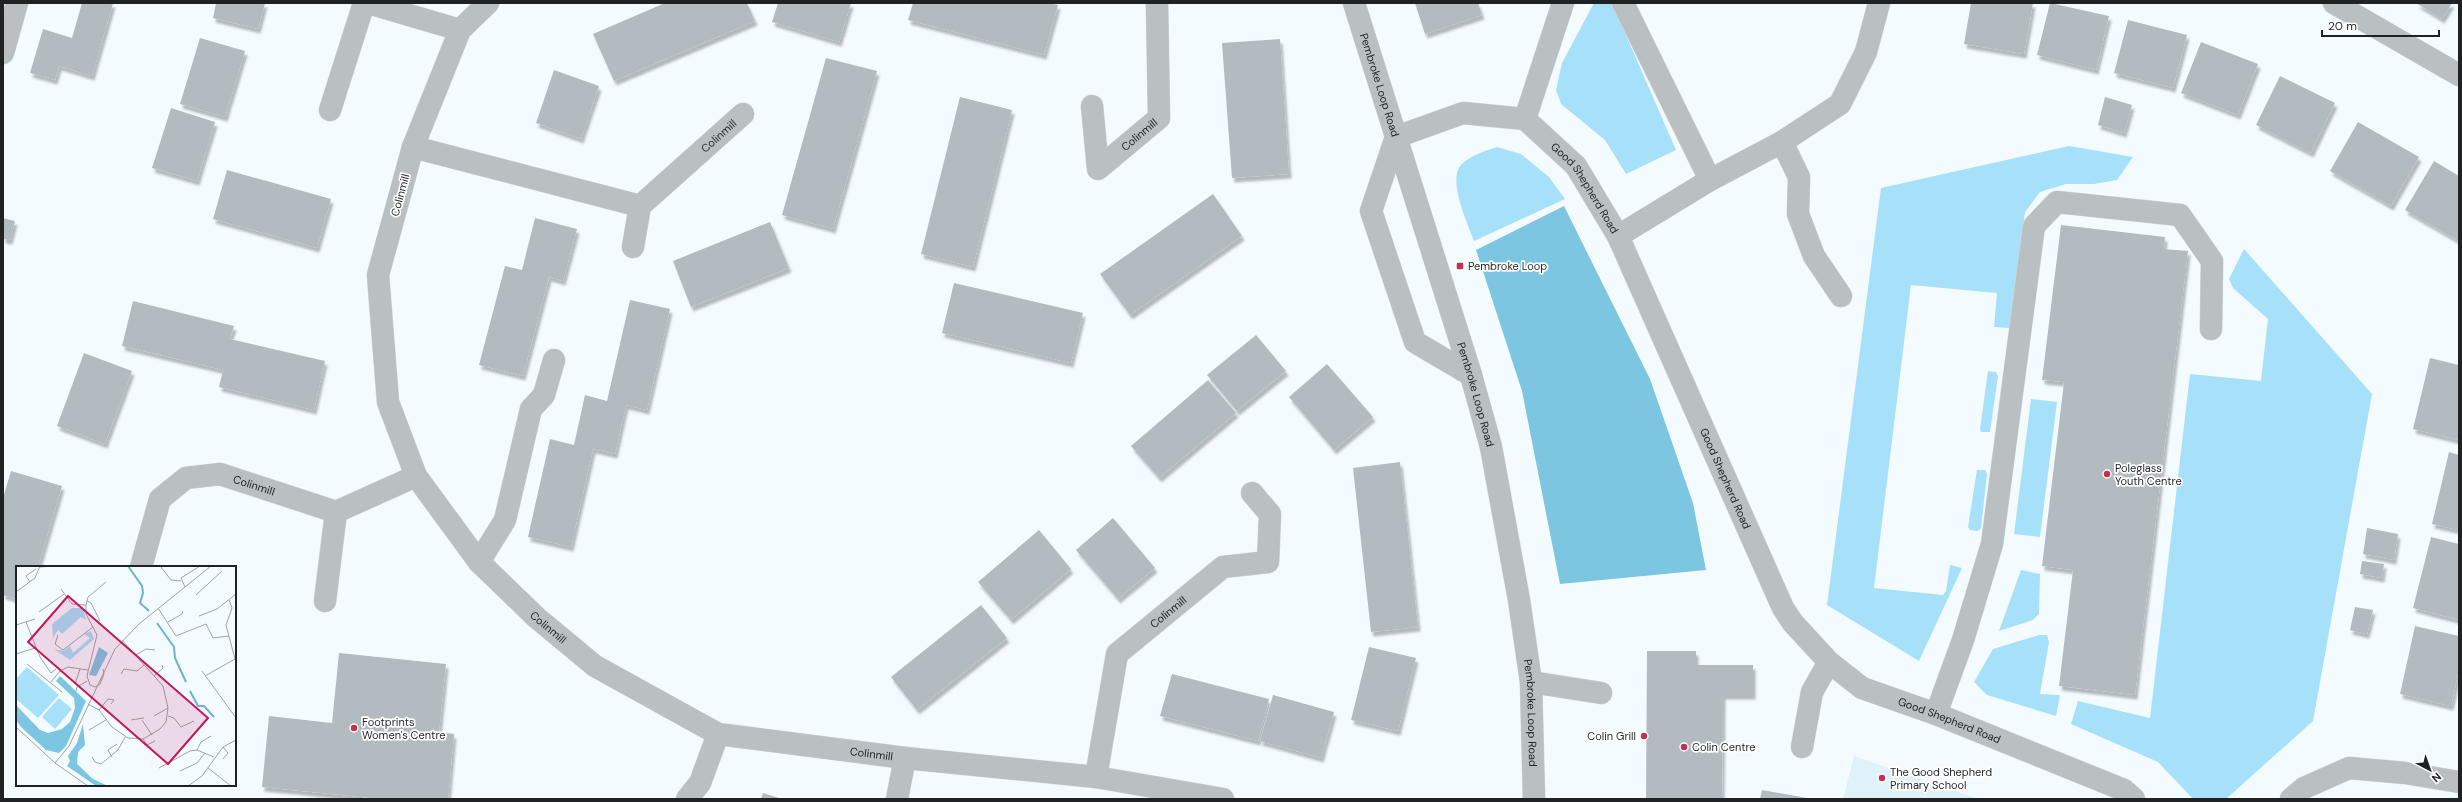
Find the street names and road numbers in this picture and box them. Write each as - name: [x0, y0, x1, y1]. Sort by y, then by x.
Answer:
- street label: Pembroke Loop Road: [1357, 31, 1403, 139]
- street label: Colinmill: [1118, 115, 1160, 154]
- street label: Colinmill: [698, 116, 739, 155]
- street label: Good Shepherd Road: [1548, 139, 1622, 236]
- street label: Colinmill: [388, 172, 412, 218]
- street label: Pembroke Loop Road: [1454, 341, 1498, 448]
- street label: Good Shepherd Road: [1697, 426, 1754, 531]
- street label: Colinmill: [231, 472, 277, 499]
- street label: Colinmill: [1147, 593, 1189, 631]
- street label: Colinmill: [527, 608, 569, 646]
- street label: Pembroke Loop Road: [1521, 658, 1540, 767]
- street label: Good Shepherd Road: [1896, 694, 2003, 746]
- street label: Colinmill: [849, 744, 894, 763]

